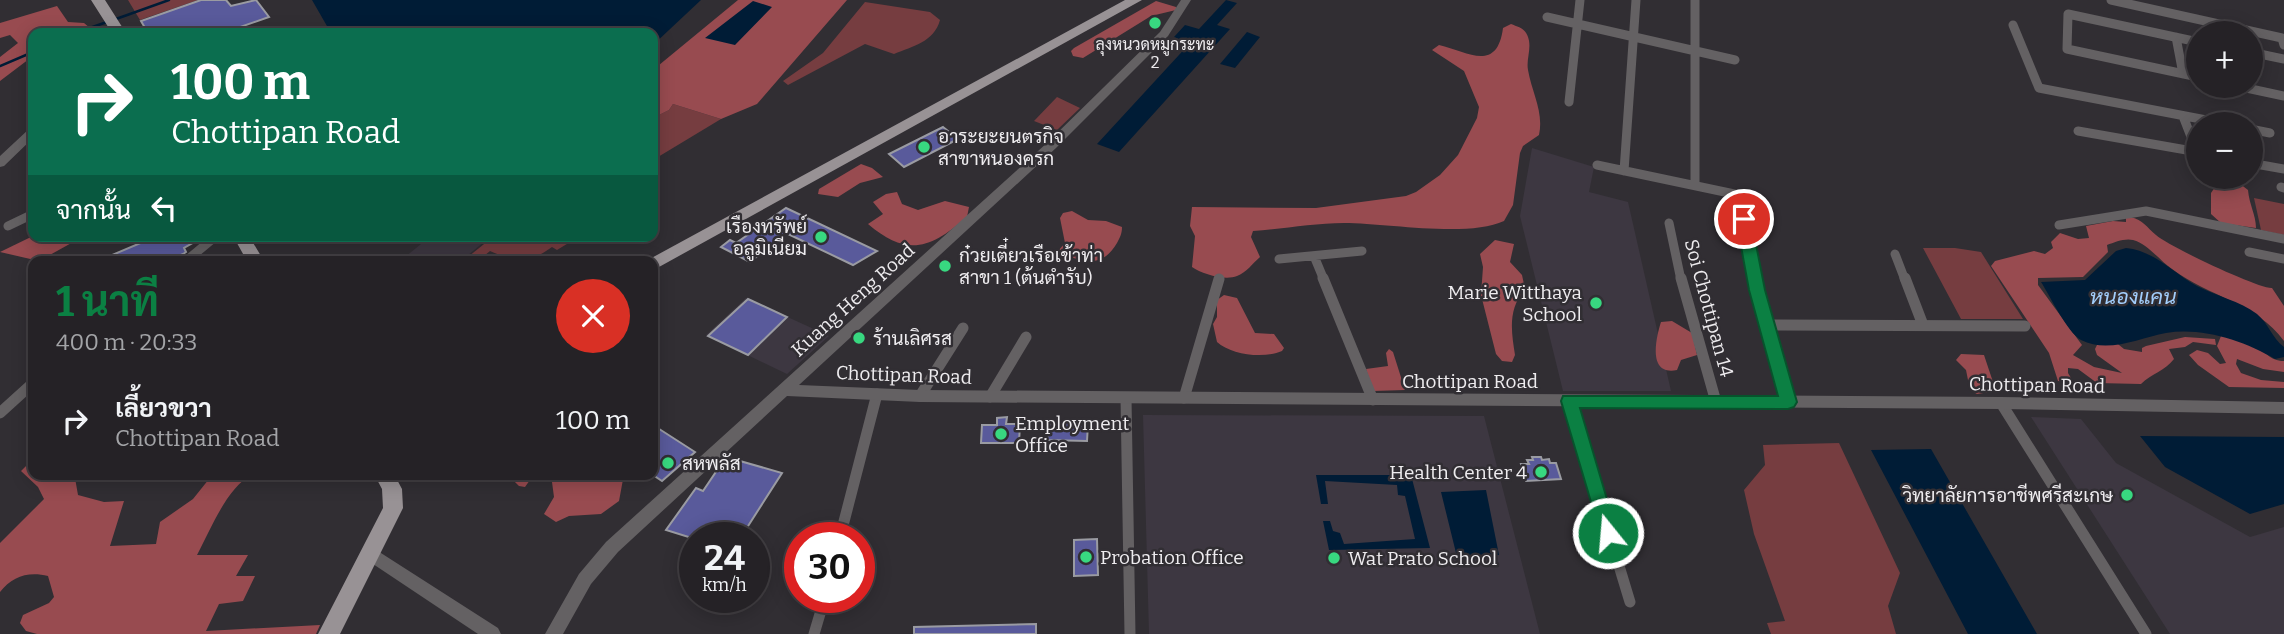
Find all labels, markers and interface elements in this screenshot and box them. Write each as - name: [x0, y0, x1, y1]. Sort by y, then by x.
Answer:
- marker: ลุงหนวดหมูกระทะ 2: [1147, 15, 1163, 31]
- map controls: [2186, 21, 2263, 189]
- button: +: [2186, 21, 2263, 98]
- place label: ลุงหนวดหมูกระทะ 2: [1095, 35, 1215, 72]
- text: 100 m: [171, 53, 310, 112]
- icon: right: [56, 56, 147, 147]
- button: −: [2186, 112, 2263, 189]
- text: Chottipan Road: [171, 113, 400, 151]
- place label: อาระยะยนตรกิจ สาขาหนองครก: [938, 125, 1064, 170]
- marker: อาระยะยนตรกิจ สาขาหนองครก: [916, 139, 932, 155]
- icon: left: [145, 189, 183, 227]
- pin: [1714, 189, 1774, 249]
- text: จากนั้น: [56, 195, 131, 226]
- icon: arrive: [1725, 200, 1763, 238]
- place label: เรืองทรัพย์ อลูมิเนียม: [726, 214, 807, 262]
- marker: เรืองทรัพย์ อลูมิเนียม: [813, 229, 829, 245]
- place label: ก๋วยเตี๋ยวเรือเข้าท่า สาขา 1 (ต้นตำรับ): [959, 237, 1103, 289]
- street label: Soi Chottipan 14: [1680, 237, 1738, 379]
- street label: Kuang Heng Road: [787, 239, 919, 361]
- marker: ก๋วยเตี๋ยวเรือเข้าท่า สาขา 1 (ต้นตำรับ): [937, 258, 953, 274]
- text: 1 นาที: [56, 277, 159, 327]
- button: close: [556, 279, 630, 353]
- place label: Marie Witthaya School: [1447, 281, 1583, 326]
- water label: หนองแคน: [2090, 284, 2177, 310]
- marker: Marie Witthaya School: [1588, 295, 1604, 311]
- place label: ร้านเลิศรส: [873, 327, 952, 350]
- text: 400 m · 20:33: [56, 328, 197, 356]
- marker: ร้านเลิศรส: [851, 330, 867, 346]
- street label: Chottipan Road: [836, 361, 972, 389]
- street label: Chottipan Road: [1402, 370, 1538, 393]
- street label: Chottipan Road: [1969, 372, 2105, 398]
- text: เลี้ยวขวา: [115, 393, 212, 424]
- icon: right: [56, 402, 94, 440]
- text: 100 m: [556, 405, 630, 436]
- place label: Employment Office: [1015, 412, 1130, 457]
- text: Chottipan Road: [115, 424, 280, 452]
- marker: Employment Office: [993, 426, 1009, 442]
- place label: สหพลัส: [682, 452, 741, 475]
- marker: สหพลัส: [660, 455, 676, 471]
- place label: Health Center 4: [1389, 461, 1527, 484]
- marker: Health Center 4: [1533, 464, 1549, 480]
- place label: วิทยาลัยการอาชีพศรีสะเกษ: [1902, 483, 2114, 507]
- marker: วิทยาลัยการอาชีพศรีสะเกษ: [2119, 487, 2135, 503]
- position arrow: [1571, 496, 1645, 570]
- speed limit sign: 30: [784, 522, 875, 613]
- text: 24: [704, 537, 745, 579]
- place label: Probation Office: [1100, 546, 1244, 569]
- place label: Wat Prato School: [1348, 547, 1497, 570]
- marker: Probation Office: [1078, 549, 1094, 565]
- marker: Wat Prato School: [1326, 550, 1342, 566]
- text: km/h: [702, 574, 747, 596]

